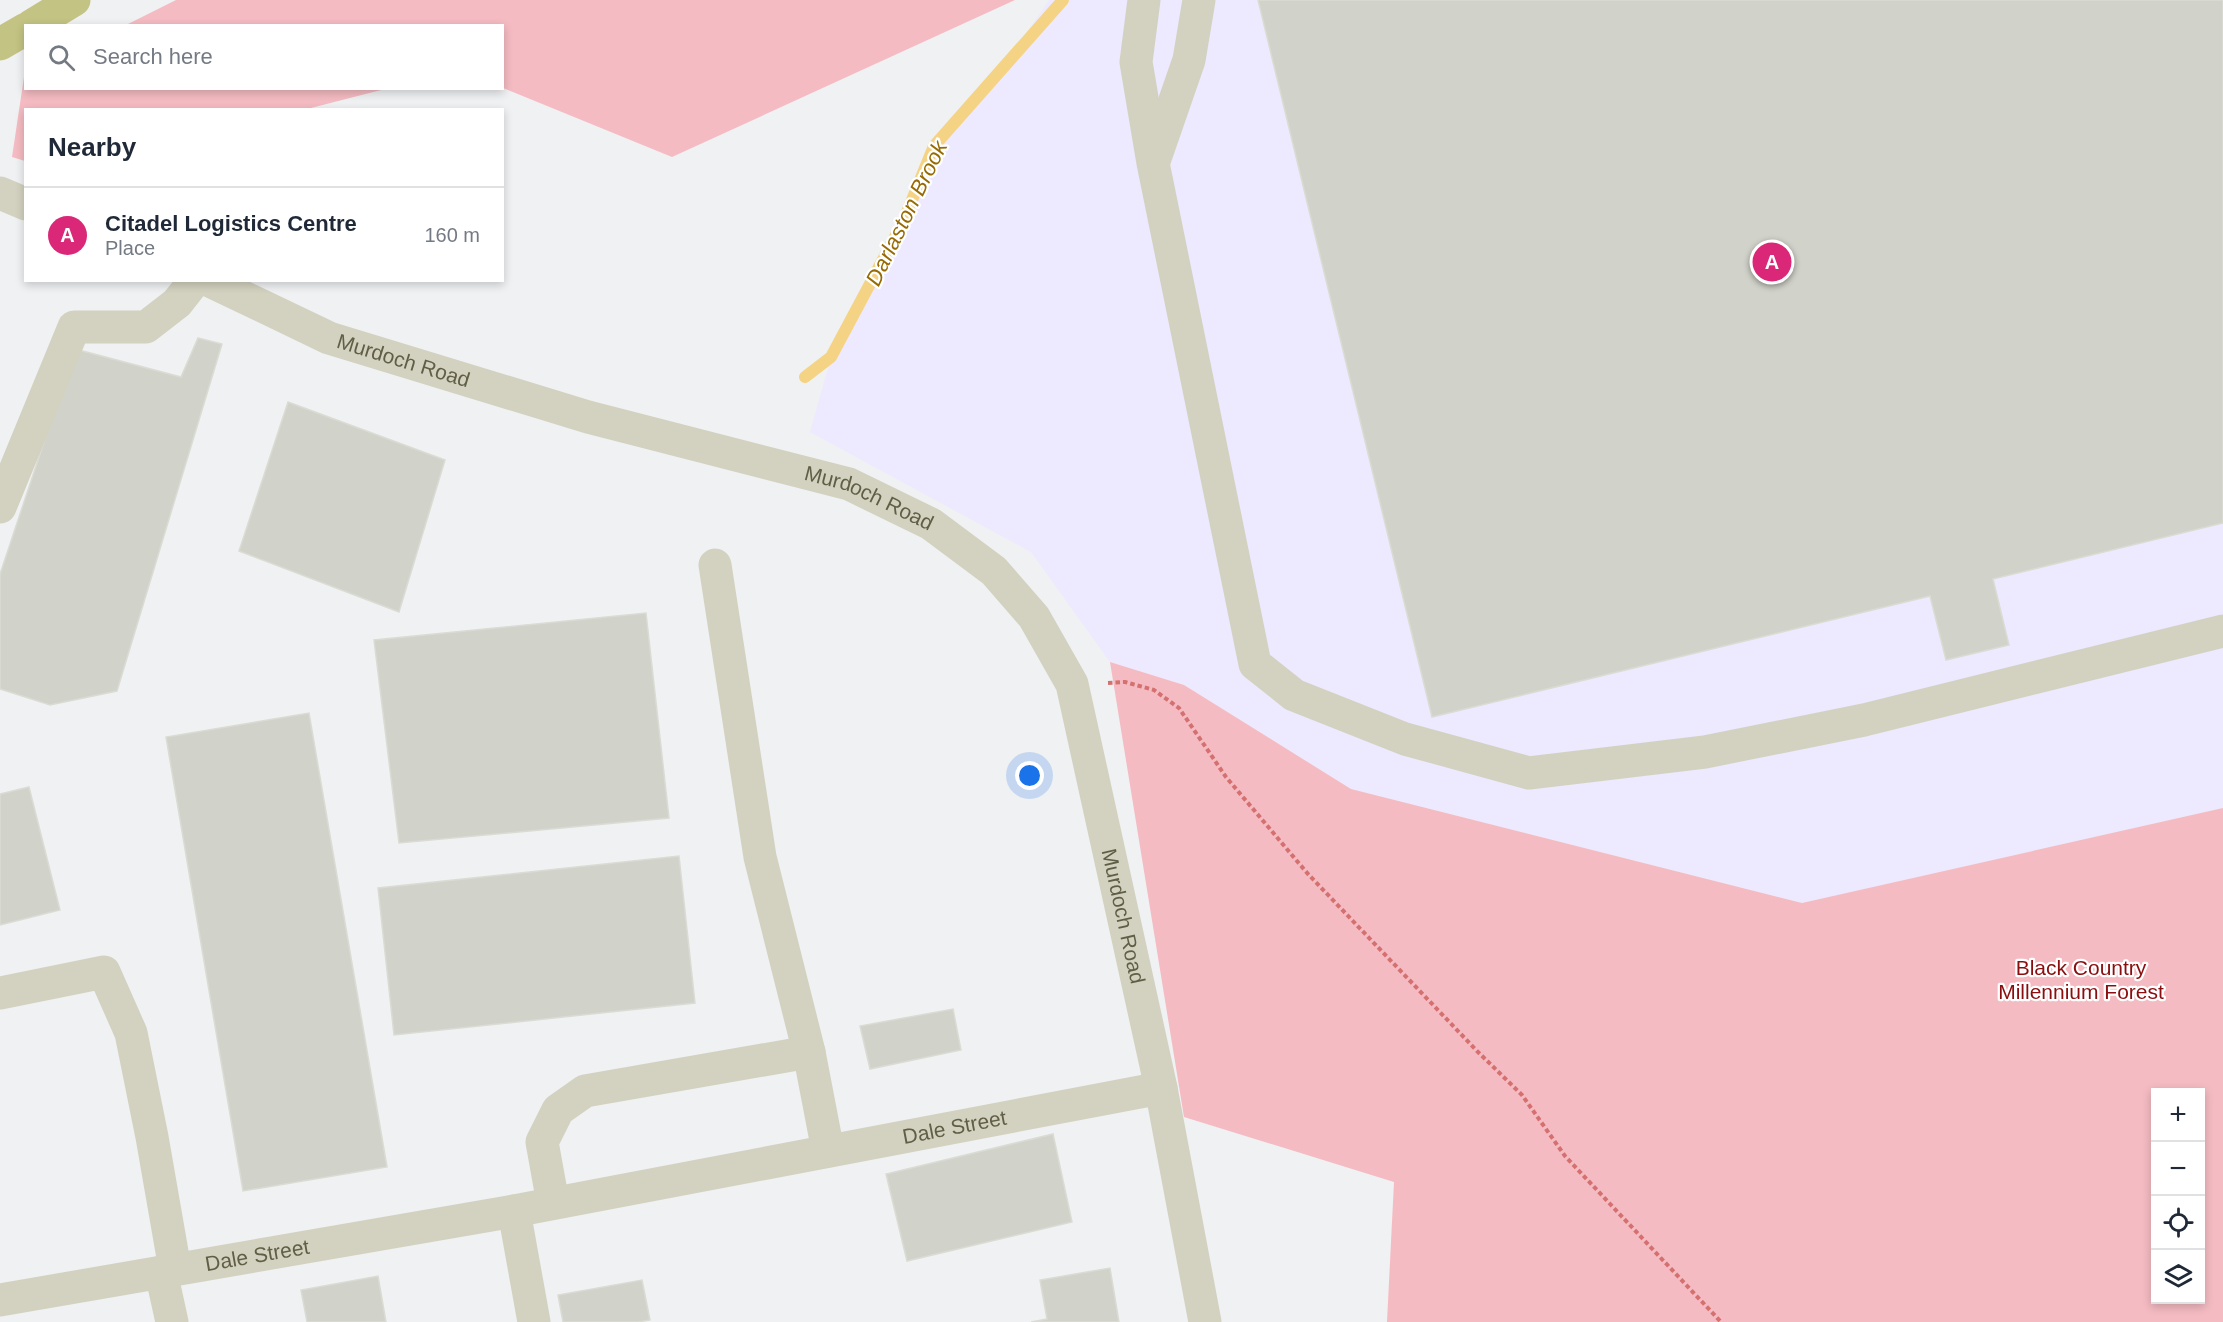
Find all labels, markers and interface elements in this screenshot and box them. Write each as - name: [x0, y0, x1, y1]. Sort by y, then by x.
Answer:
- search box: [24, 24, 504, 90]
- icon: search: [45, 41, 78, 74]
- text: Search here: [93, 44, 213, 69]
- text: Nearby: [48, 132, 136, 162]
- water label: Darlaston Brook: [861, 136, 953, 290]
- text: Citadel Logistics Centre: [105, 211, 357, 236]
- text: A: [60, 224, 75, 246]
- text: 160 m: [424, 224, 480, 246]
- text: Place: [105, 237, 155, 259]
- pin: A: [1752, 240, 1792, 284]
- street label: Murdoch Road: [334, 329, 473, 391]
- street label: Murdoch Road: [802, 461, 937, 534]
- your location: [1015, 761, 1044, 790]
- street label: Murdoch Road: [1098, 846, 1150, 986]
- park label: Black Country Millennium Forest: [1998, 956, 2164, 1003]
- map controls: [2151, 1088, 2205, 1304]
- button: +: [2151, 1088, 2205, 1142]
- street label: Dale Street: [901, 1106, 1008, 1148]
- button: −: [2151, 1142, 2205, 1196]
- button: locate: [2151, 1196, 2205, 1250]
- street label: Dale Street: [203, 1235, 311, 1275]
- button: layers: [2151, 1250, 2205, 1304]

